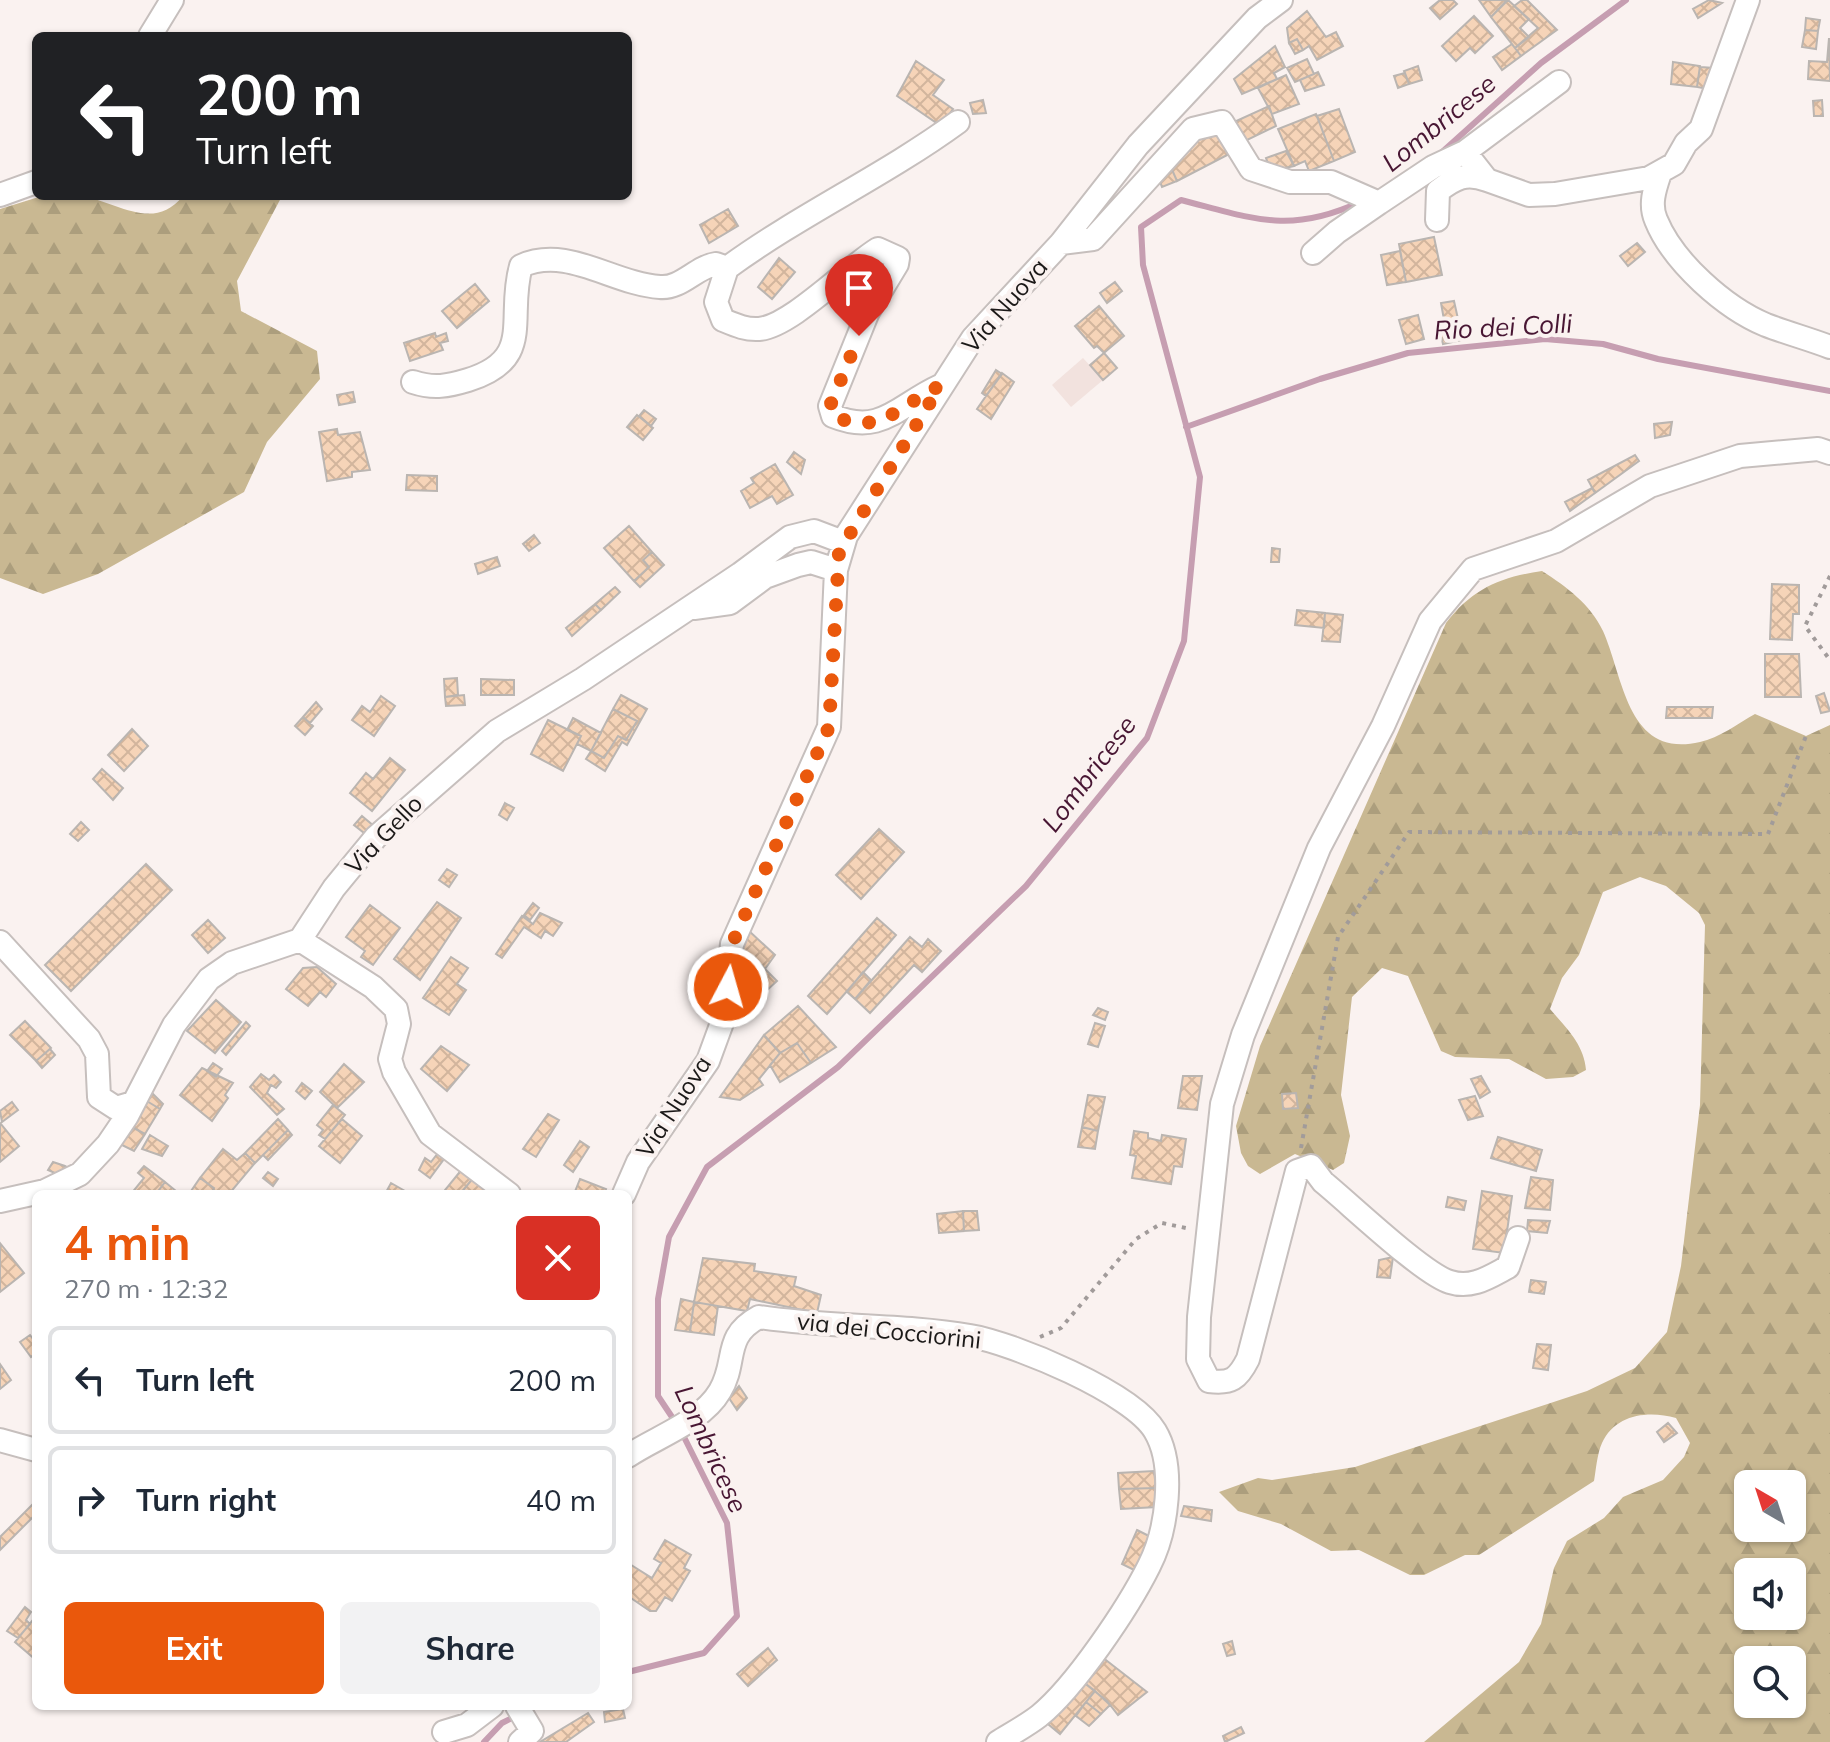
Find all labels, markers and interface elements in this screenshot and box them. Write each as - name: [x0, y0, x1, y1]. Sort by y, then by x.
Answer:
- text: 200 m: [196, 59, 363, 129]
- icon: left: [64, 64, 168, 168]
- water label: Lombricese: [1375, 67, 1502, 178]
- text: Turn left: [196, 128, 332, 173]
- street label: Via Nuova: [955, 252, 1053, 359]
- pin: [825, 254, 893, 336]
- icon: arrive: [837, 266, 881, 310]
- water label: Rio dei Colli: [1433, 306, 1574, 347]
- water label: Lombricese: [1034, 709, 1143, 838]
- street label: Via Gello: [338, 788, 428, 880]
- position arrow: [686, 945, 770, 1029]
- street label: Via Nuova: [629, 1050, 717, 1163]
- text: 4 min: [64, 1212, 191, 1272]
- button: close: [516, 1216, 600, 1300]
- text: 270 m · 12:32: [64, 1272, 228, 1305]
- street label: via dei Cocciorini: [796, 1305, 983, 1355]
- icon: left: [68, 1358, 112, 1402]
- text: Turn left: [136, 1361, 254, 1399]
- text: 200 m: [508, 1361, 596, 1399]
- water label: Lombricese: [668, 1380, 755, 1518]
- north arrow: [1734, 1470, 1806, 1542]
- map controls: [1734, 1470, 1806, 1718]
- icon: right: [68, 1478, 112, 1522]
- text: Turn right: [136, 1481, 276, 1519]
- text: 40 m: [526, 1481, 596, 1519]
- button: sound: [1734, 1558, 1806, 1630]
- button: Exit: [64, 1602, 324, 1694]
- button: Share: [340, 1602, 600, 1694]
- button: search: [1734, 1646, 1806, 1718]

